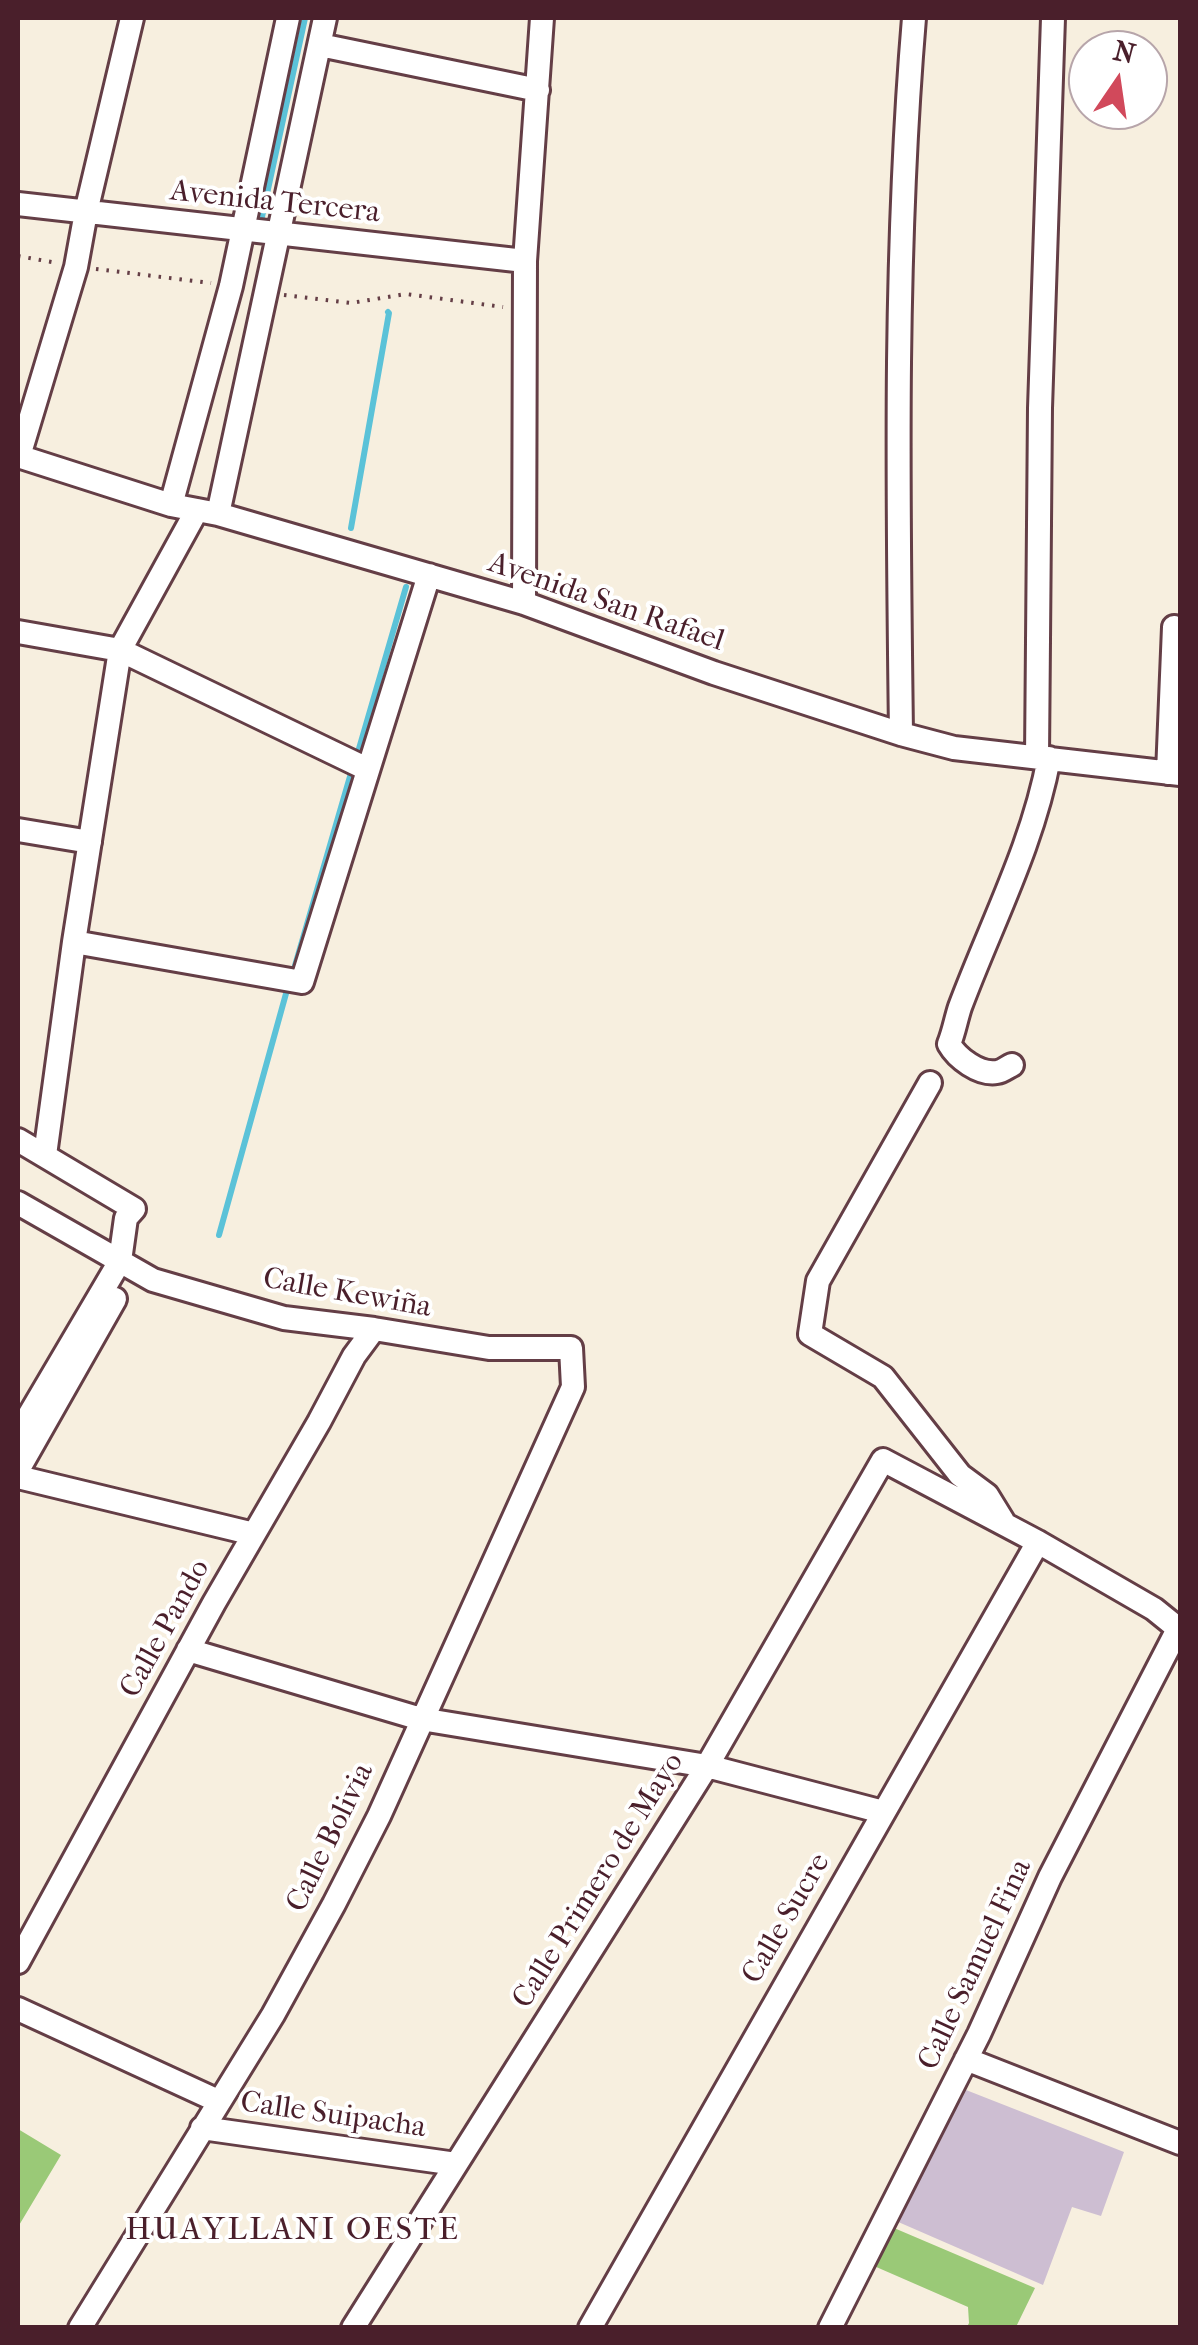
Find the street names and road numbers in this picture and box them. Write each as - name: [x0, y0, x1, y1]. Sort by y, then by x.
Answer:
- street label: Avenida Tercera: [168, 174, 382, 232]
- street label: Avenida San Rafael: [483, 546, 729, 660]
- street label: Calle Kewiña: [260, 1262, 434, 1326]
- street label: Calle Pando: [113, 1554, 219, 1704]
- street label: Calle Primero de Mayo: [506, 1747, 692, 2015]
- street label: Calle Bolivia: [280, 1758, 382, 1918]
- street label: Calle Sucre: [735, 1847, 839, 1991]
- street label: Calle Samuel Fina: [911, 1854, 1041, 2076]
- street label: Calle Suipacha: [238, 2085, 428, 2147]

